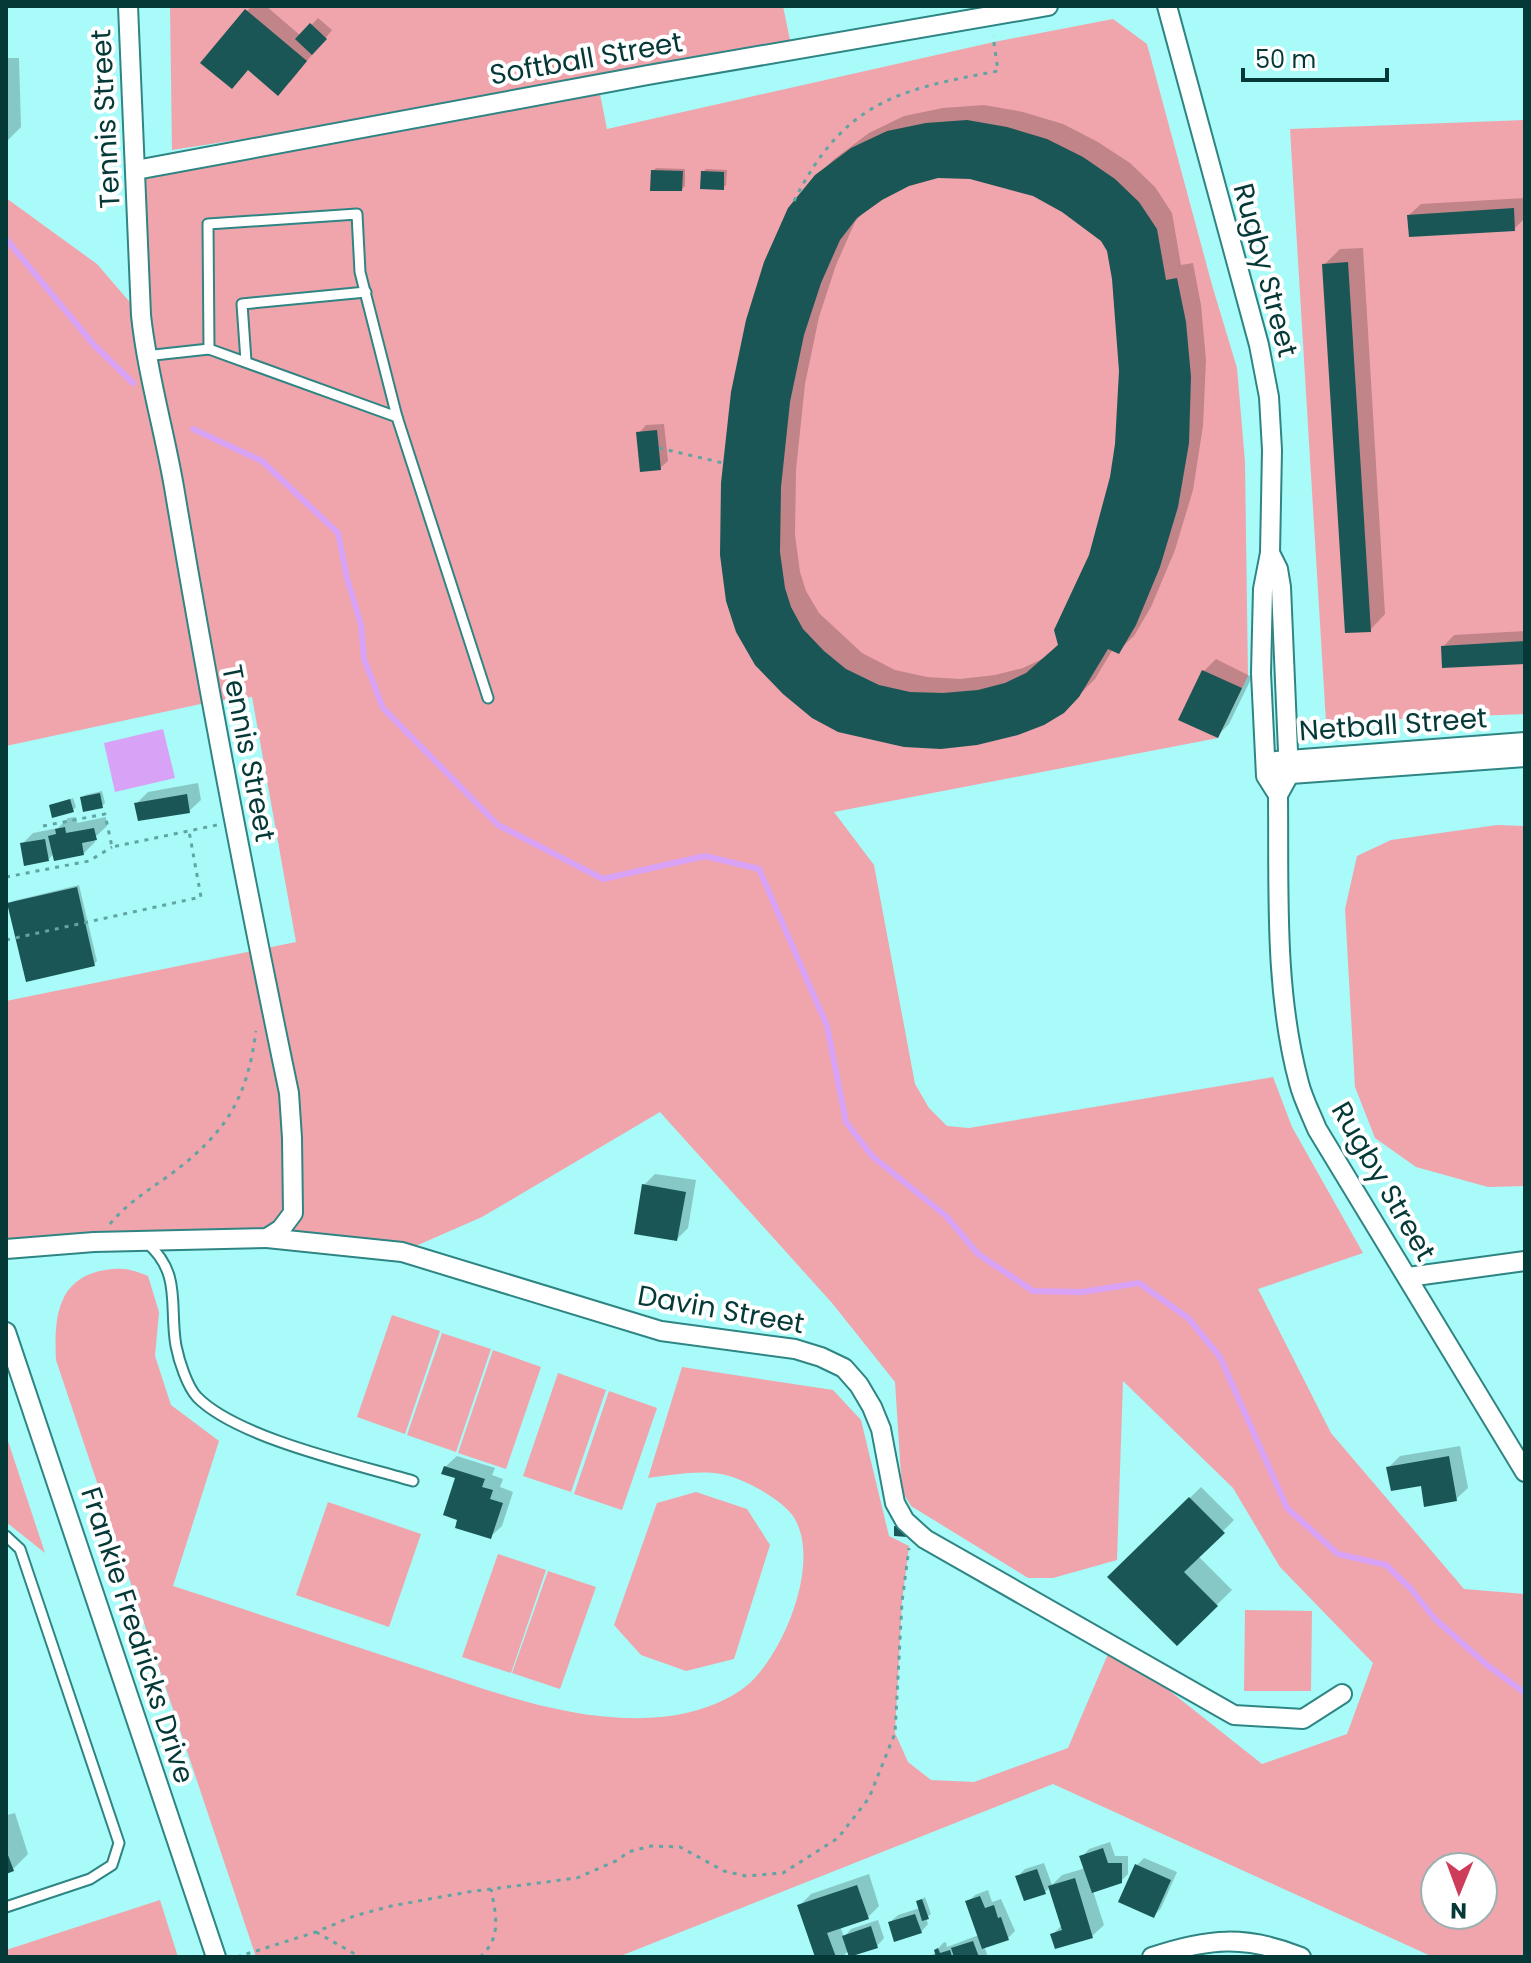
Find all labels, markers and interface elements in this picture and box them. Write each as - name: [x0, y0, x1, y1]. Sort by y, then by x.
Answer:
- street label: Softball Street: [487, 22, 685, 95]
- street label: Tennis Street: [81, 28, 130, 210]
- scale bar: [1243, 32, 1387, 82]
- text: 50 m: [1255, 43, 1316, 76]
- street label: Rugby Street: [1224, 179, 1307, 361]
- street label: Tennis Street: [212, 661, 285, 845]
- street label: Netball Street: [1298, 698, 1488, 751]
- street label: Rugby Street: [1322, 1094, 1445, 1268]
- street label: Davin Street: [634, 1276, 807, 1343]
- street label: Frankie Fredricks Drive: [71, 1482, 204, 1788]
- north arrow: [1419, 1851, 1499, 1931]
- text: N: [1450, 1895, 1467, 1926]

